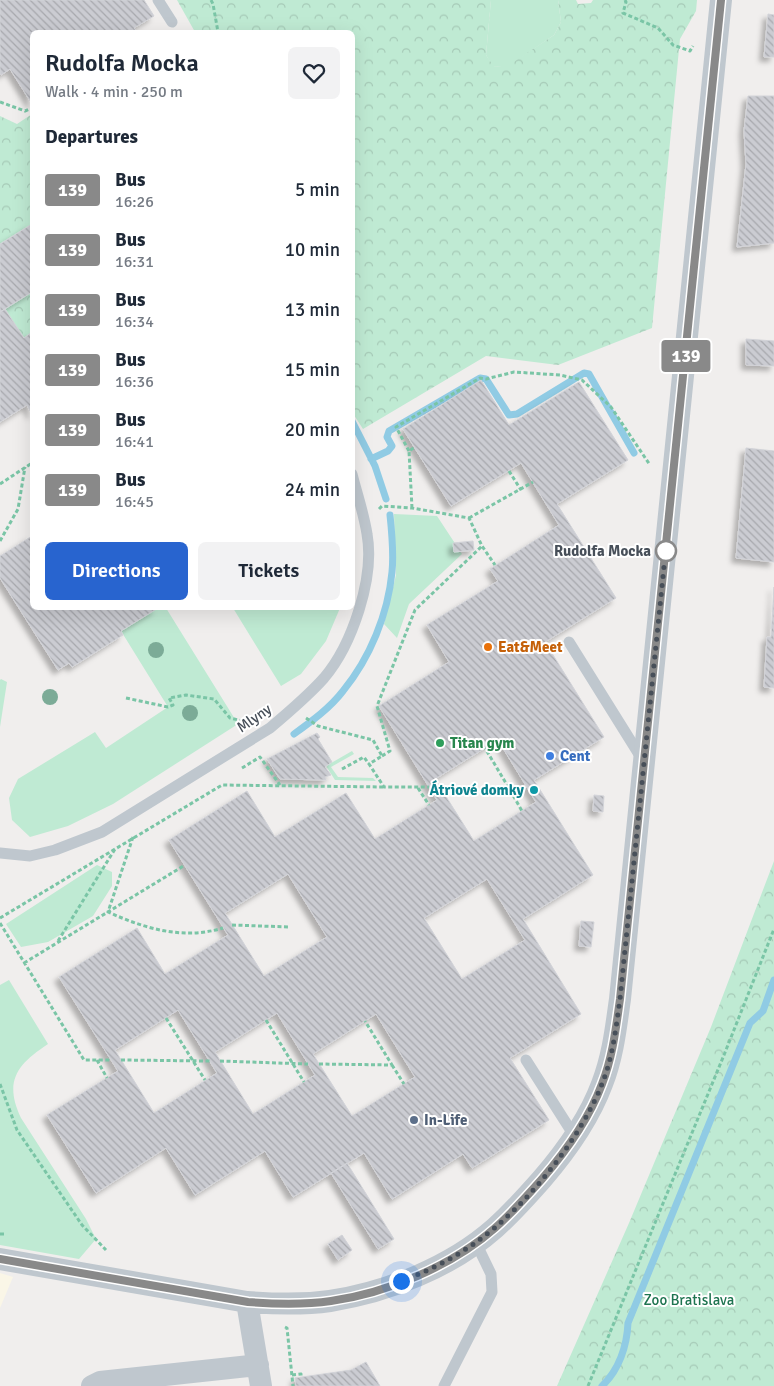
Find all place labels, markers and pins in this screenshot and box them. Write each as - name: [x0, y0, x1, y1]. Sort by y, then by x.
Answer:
- marker: Rudolfa Mocka: [655, 540, 677, 562]
- place label: Rudolfa Mocka: [554, 542, 651, 560]
- place label: Eat&Meet: [498, 638, 563, 656]
- marker: Eat&Meet: [482, 641, 494, 653]
- place label: Titan gym: [450, 734, 514, 752]
- marker: Titan gym: [434, 737, 446, 749]
- place label: Cent: [560, 747, 591, 765]
- marker: Cent: [544, 750, 556, 762]
- place label: Átriové domky: [430, 780, 525, 799]
- marker: Átriové domky: [528, 784, 540, 796]
- place label: In-Life: [424, 1111, 467, 1129]
- marker: In-Life: [408, 1114, 420, 1126]

